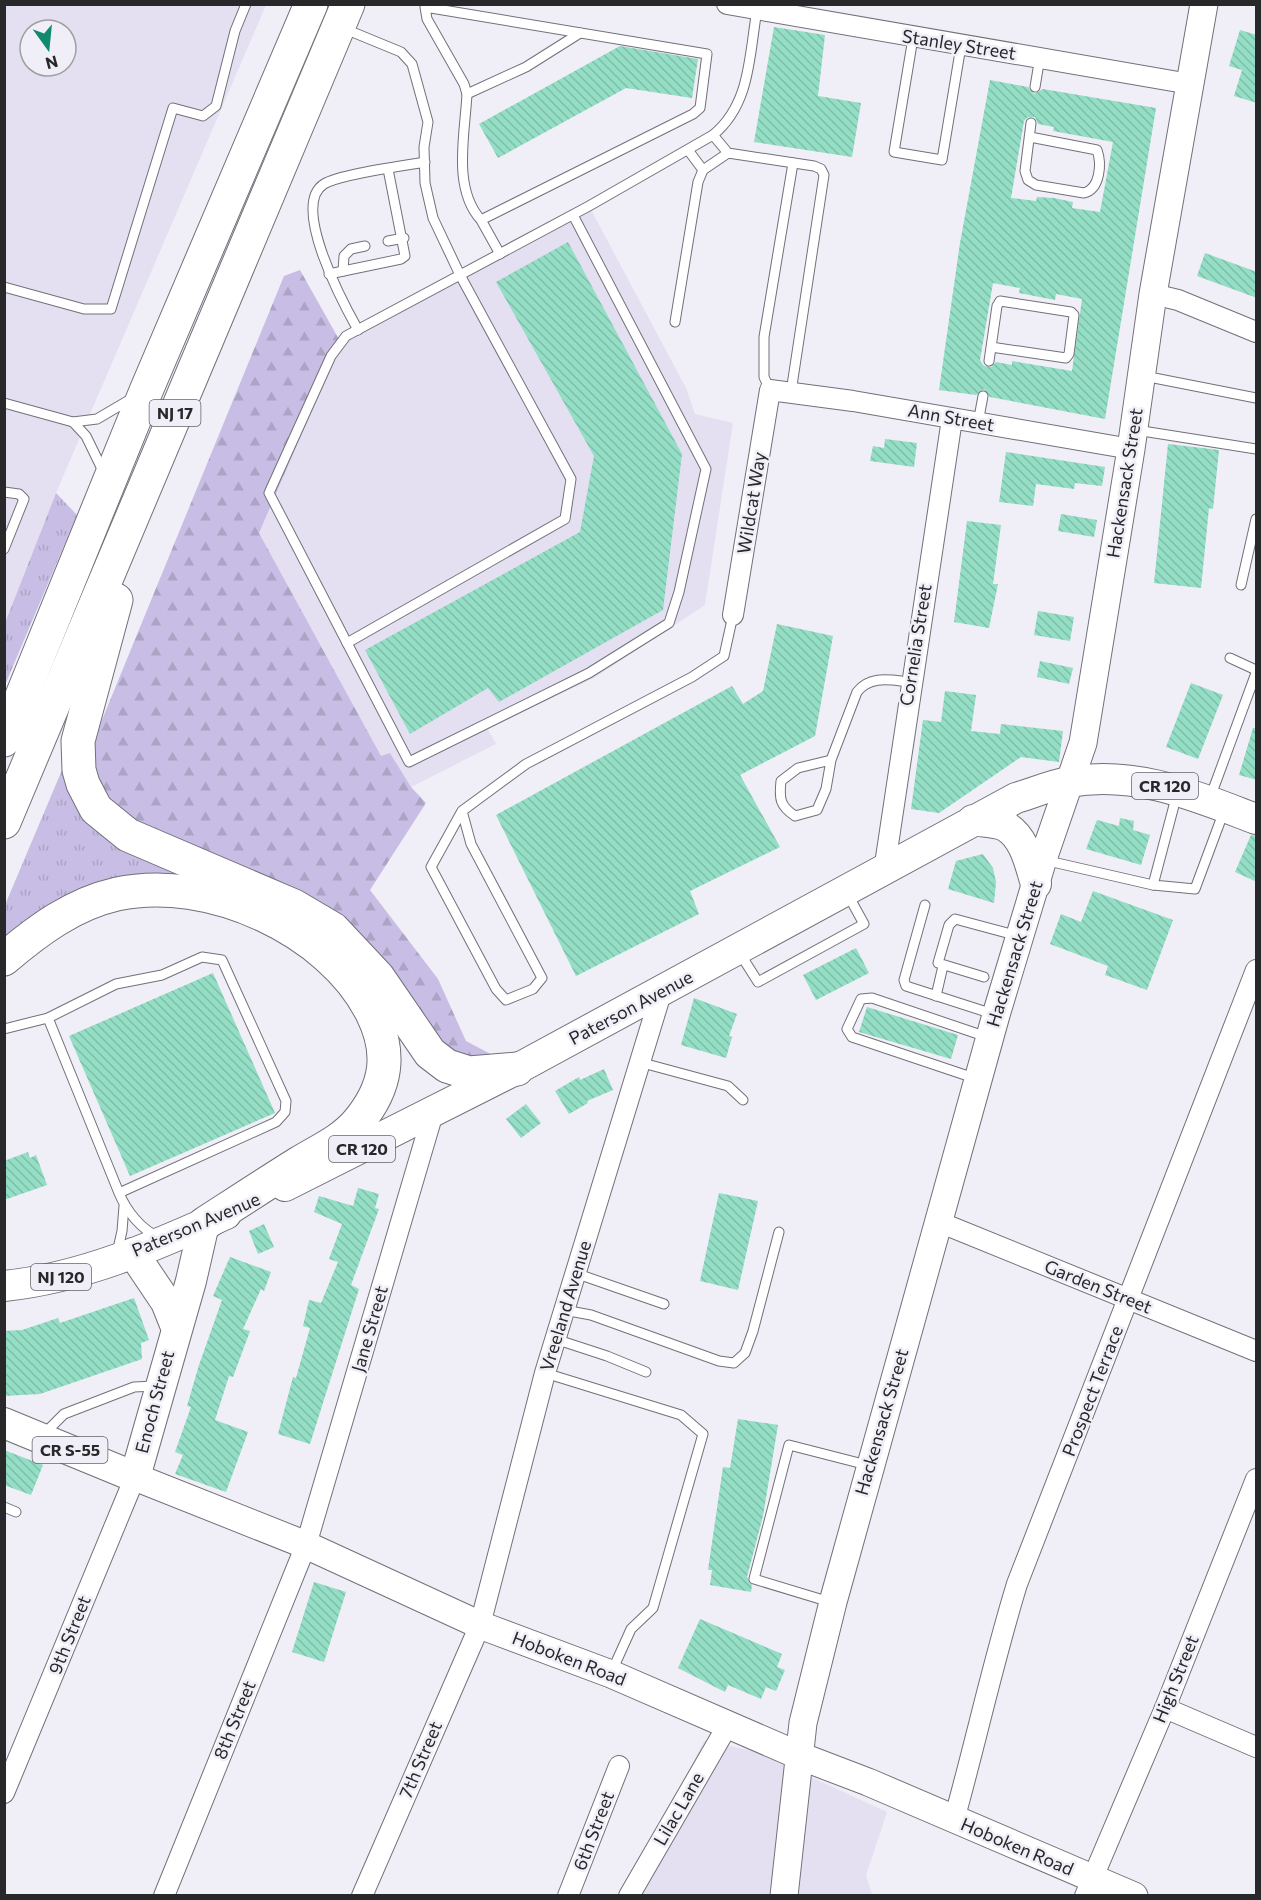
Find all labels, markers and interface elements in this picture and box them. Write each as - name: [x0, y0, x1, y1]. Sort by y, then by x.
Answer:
- north arrow: [18, 18, 78, 78]
- street label: Stanley Street: [901, 24, 1018, 64]
- text: N: [44, 52, 60, 74]
- street label: Ann Street: [906, 399, 996, 435]
- road number: NJ 17: [150, 400, 201, 426]
- street label: Hackensack Street: [1101, 406, 1147, 559]
- street label: Wildcat Way: [732, 450, 770, 555]
- street label: Cornelia Street: [895, 582, 936, 707]
- road number: CR 120: [1132, 773, 1198, 799]
- street label: Hackensack Street: [981, 878, 1047, 1029]
- street label: Paterson Avenue: [565, 965, 696, 1049]
- road number: CR 120: [329, 1136, 395, 1162]
- street label: Paterson Avenue: [128, 1187, 263, 1261]
- street label: Vreeland Avenue: [535, 1238, 595, 1374]
- street label: Garden Street: [1041, 1255, 1155, 1318]
- road number: NJ 120: [31, 1264, 91, 1290]
- street label: Jane Street: [346, 1283, 392, 1374]
- street label: Prospect Terrace: [1057, 1322, 1127, 1459]
- street label: Hackensack Street: [850, 1346, 913, 1498]
- street label: Enoch Street: [130, 1348, 178, 1455]
- road number: CR S-55: [32, 1437, 107, 1463]
- street label: 9th Street: [43, 1592, 95, 1677]
- street label: Hoboken Road: [509, 1626, 629, 1690]
- street label: High Street: [1148, 1632, 1203, 1726]
- street label: 8th Street: [208, 1677, 260, 1762]
- street label: 7th Street: [394, 1718, 446, 1801]
- street label: Lilac Lane: [648, 1768, 708, 1849]
- street label: 6th Street: [568, 1788, 618, 1873]
- street label: Hoboken Road: [958, 1812, 1077, 1880]

